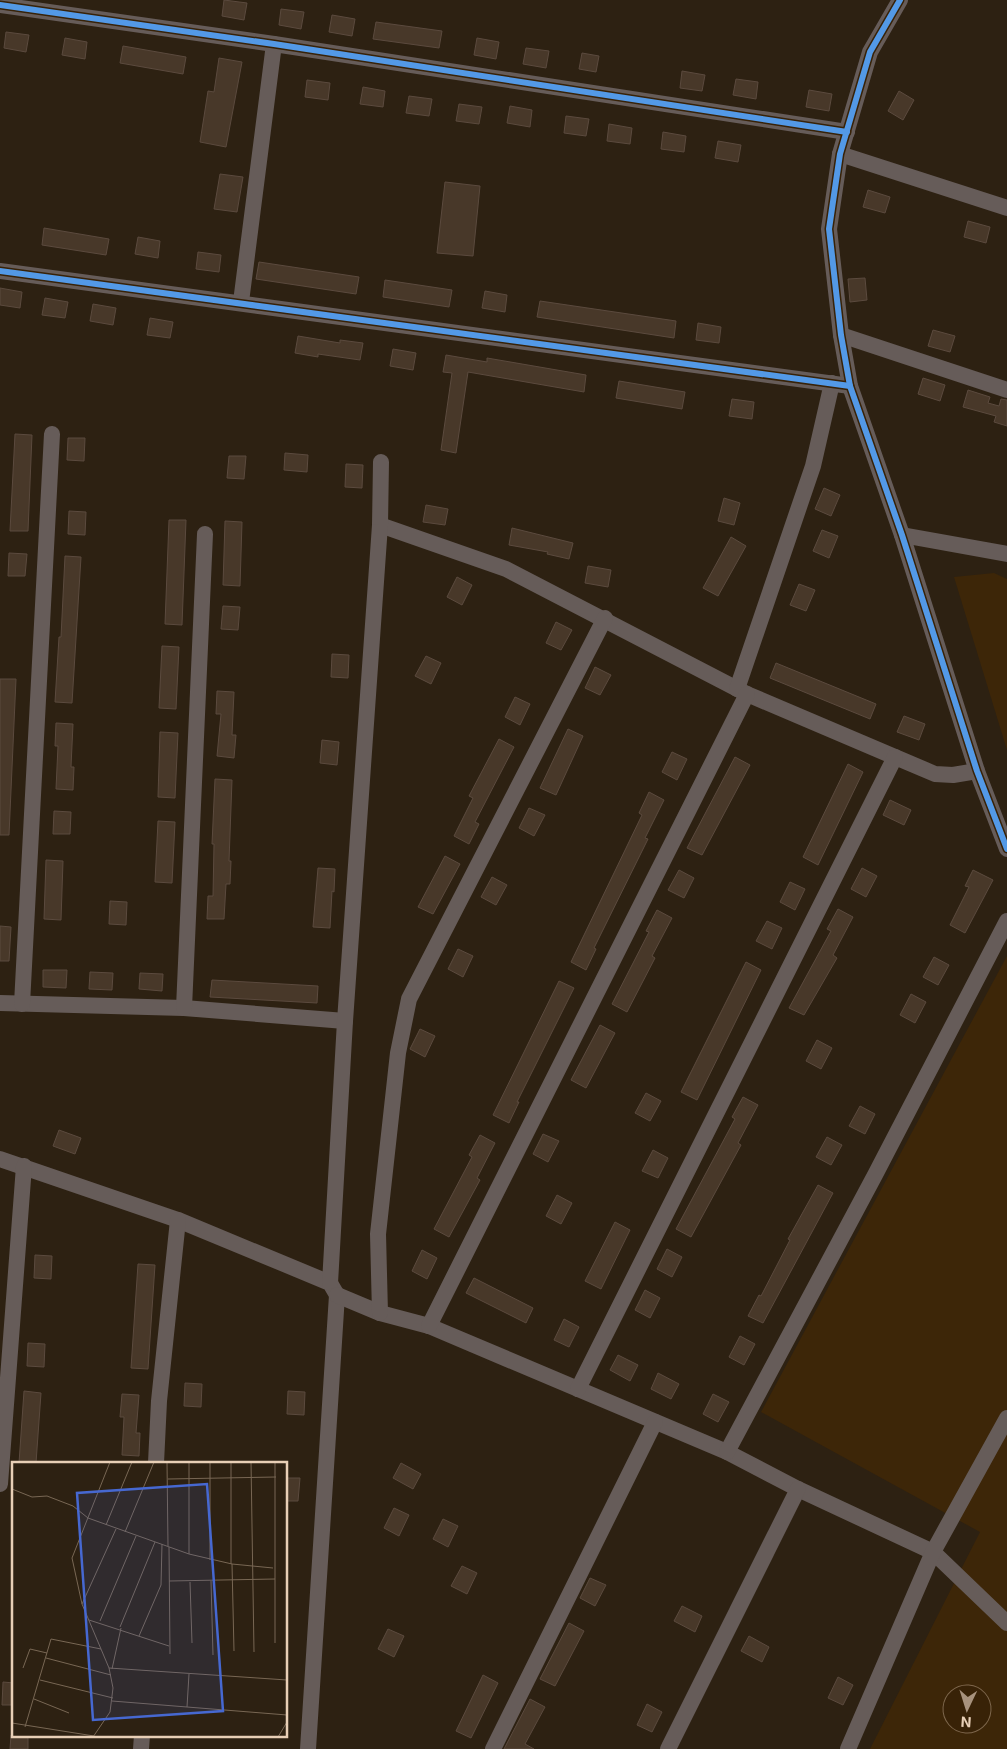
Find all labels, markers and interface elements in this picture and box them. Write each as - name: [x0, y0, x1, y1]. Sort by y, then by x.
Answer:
- inset map: [12, 1462, 288, 1736]
- north arrow: [942, 1684, 992, 1734]
- text: N: [960, 1714, 972, 1731]

